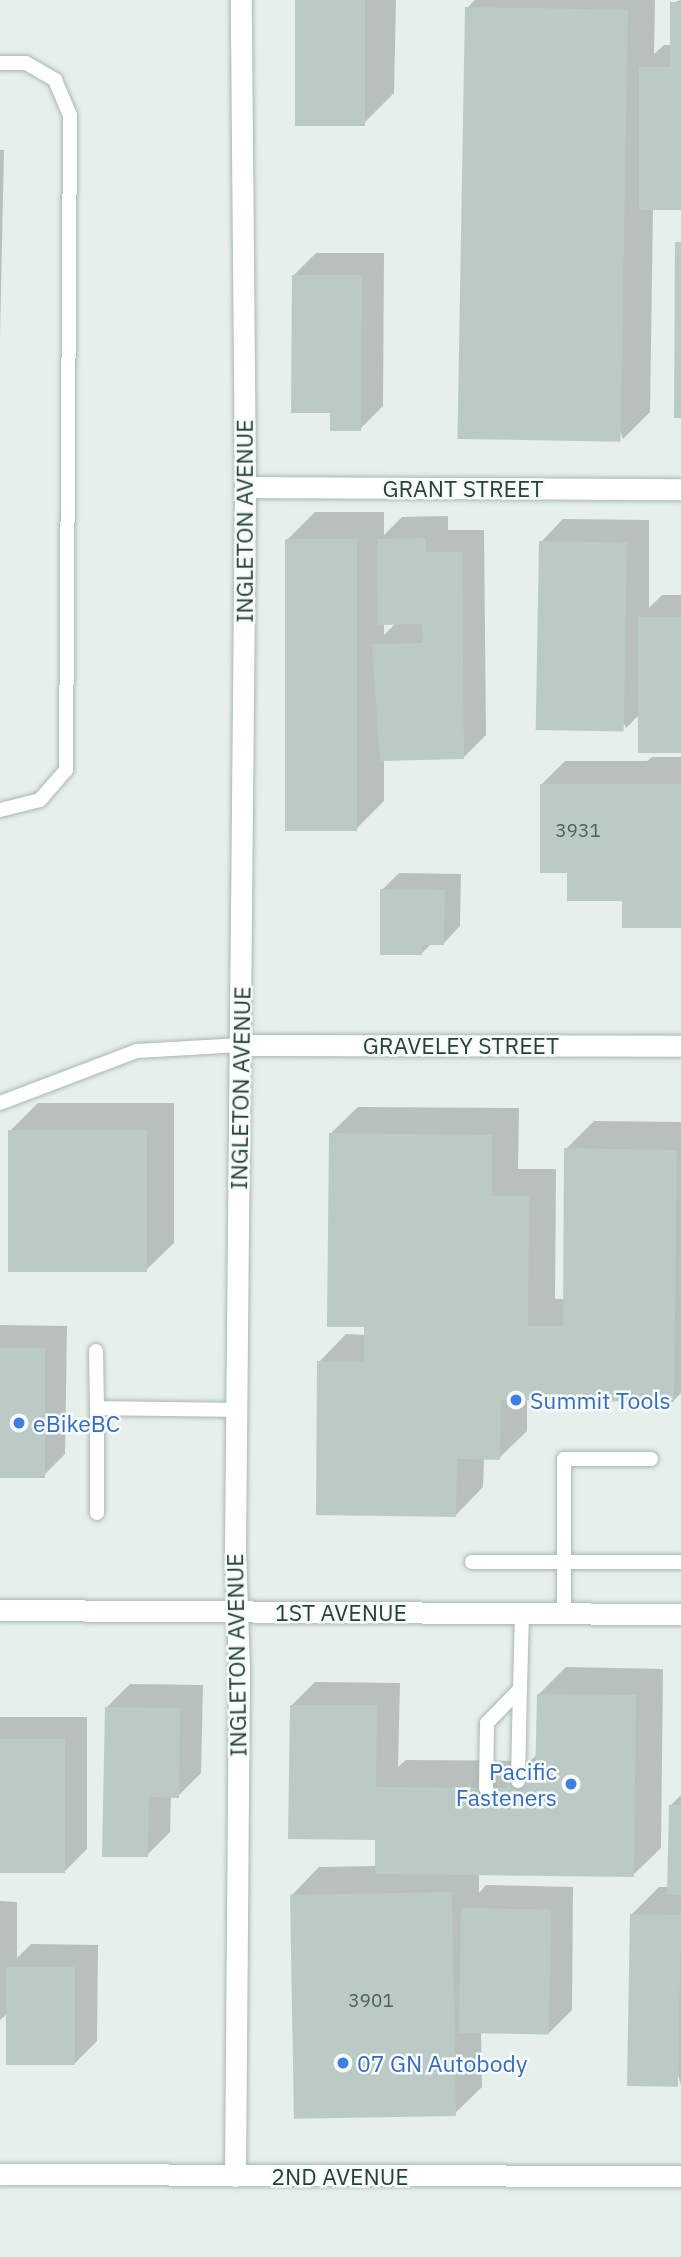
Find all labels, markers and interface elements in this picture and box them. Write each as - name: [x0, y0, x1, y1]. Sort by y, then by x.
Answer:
- street label: INGLETON AVENUE: [230, 419, 258, 623]
- street label: GRANT STREET: [382, 474, 544, 502]
- house number: 3931: [555, 820, 601, 842]
- street label: INGLETON AVENUE: [224, 986, 256, 1190]
- street label: GRAVELEY STREET: [363, 1031, 559, 1059]
- place label: Summit Tools: [530, 1386, 671, 1414]
- marker: Summit Tools: [508, 1392, 524, 1408]
- place label: eBikeBC: [33, 1409, 120, 1437]
- marker: eBikeBC: [11, 1415, 27, 1431]
- street label: INGLETON AVENUE: [220, 1553, 252, 1757]
- street label: 1ST AVENUE: [275, 1598, 407, 1626]
- place label: Pacific Fasteners: [456, 1757, 557, 1811]
- marker: Pacific Fasteners: [563, 1776, 579, 1792]
- house number: 3901: [348, 1990, 394, 2012]
- place label: 07 GN Autobody: [357, 2049, 527, 2077]
- marker: 07 GN Autobody: [335, 2055, 351, 2071]
- street label: 2ND AVENUE: [271, 2162, 409, 2190]

